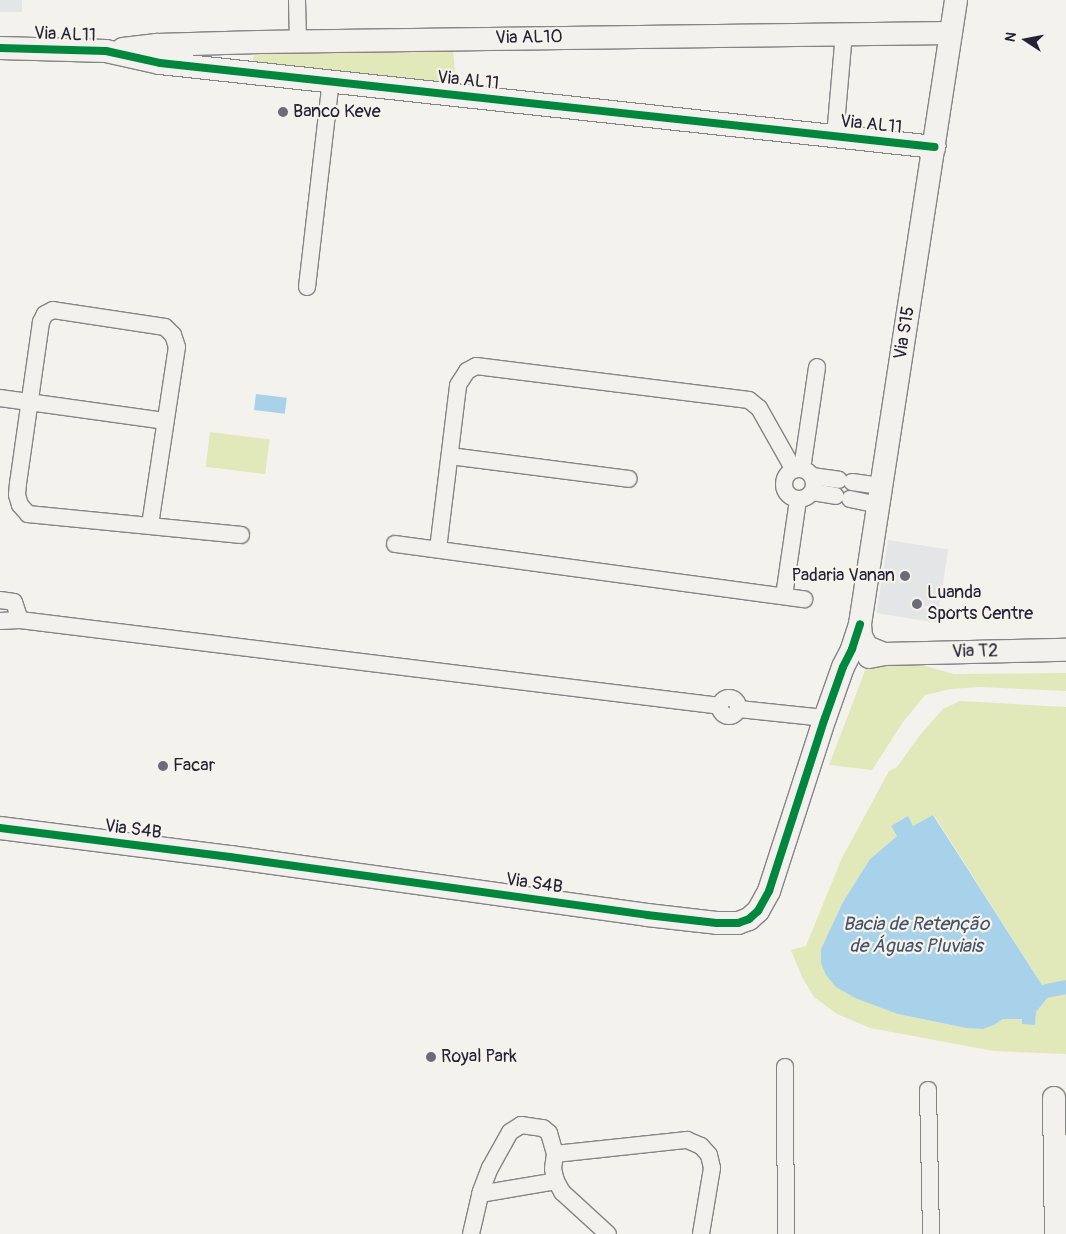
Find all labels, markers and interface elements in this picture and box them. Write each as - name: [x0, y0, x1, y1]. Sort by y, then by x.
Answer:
- north arrow: [1001, 15, 1051, 65]
- street label: Via AL11: [34, 23, 96, 47]
- street label: Via AL10: [495, 27, 563, 49]
- text: N: [1002, 31, 1020, 43]
- street label: Via AL11: [436, 67, 500, 95]
- place label: Banco Keve: [293, 101, 381, 123]
- marker: Banco Keve: [277, 106, 289, 118]
- street label: Via AL11: [839, 111, 903, 139]
- street label: Via S15: [890, 305, 920, 361]
- place label: Padaria Vanan: [792, 565, 895, 587]
- marker: Padaria Vanan: [899, 570, 911, 582]
- place label: Luanda Sports Centre: [927, 583, 1033, 626]
- marker: Luanda Sports Centre: [911, 598, 923, 610]
- street label: Via T2: [952, 641, 998, 663]
- place label: Facar: [173, 755, 215, 777]
- marker: Facar: [157, 760, 169, 772]
- street label: Via S4B: [103, 816, 163, 844]
- street label: Via S4B: [504, 869, 564, 899]
- water label: Bacia de Retenção de Águas Pluviais: [843, 914, 989, 958]
- place label: Royal Park: [441, 1046, 517, 1068]
- marker: Royal Park: [425, 1051, 437, 1063]

